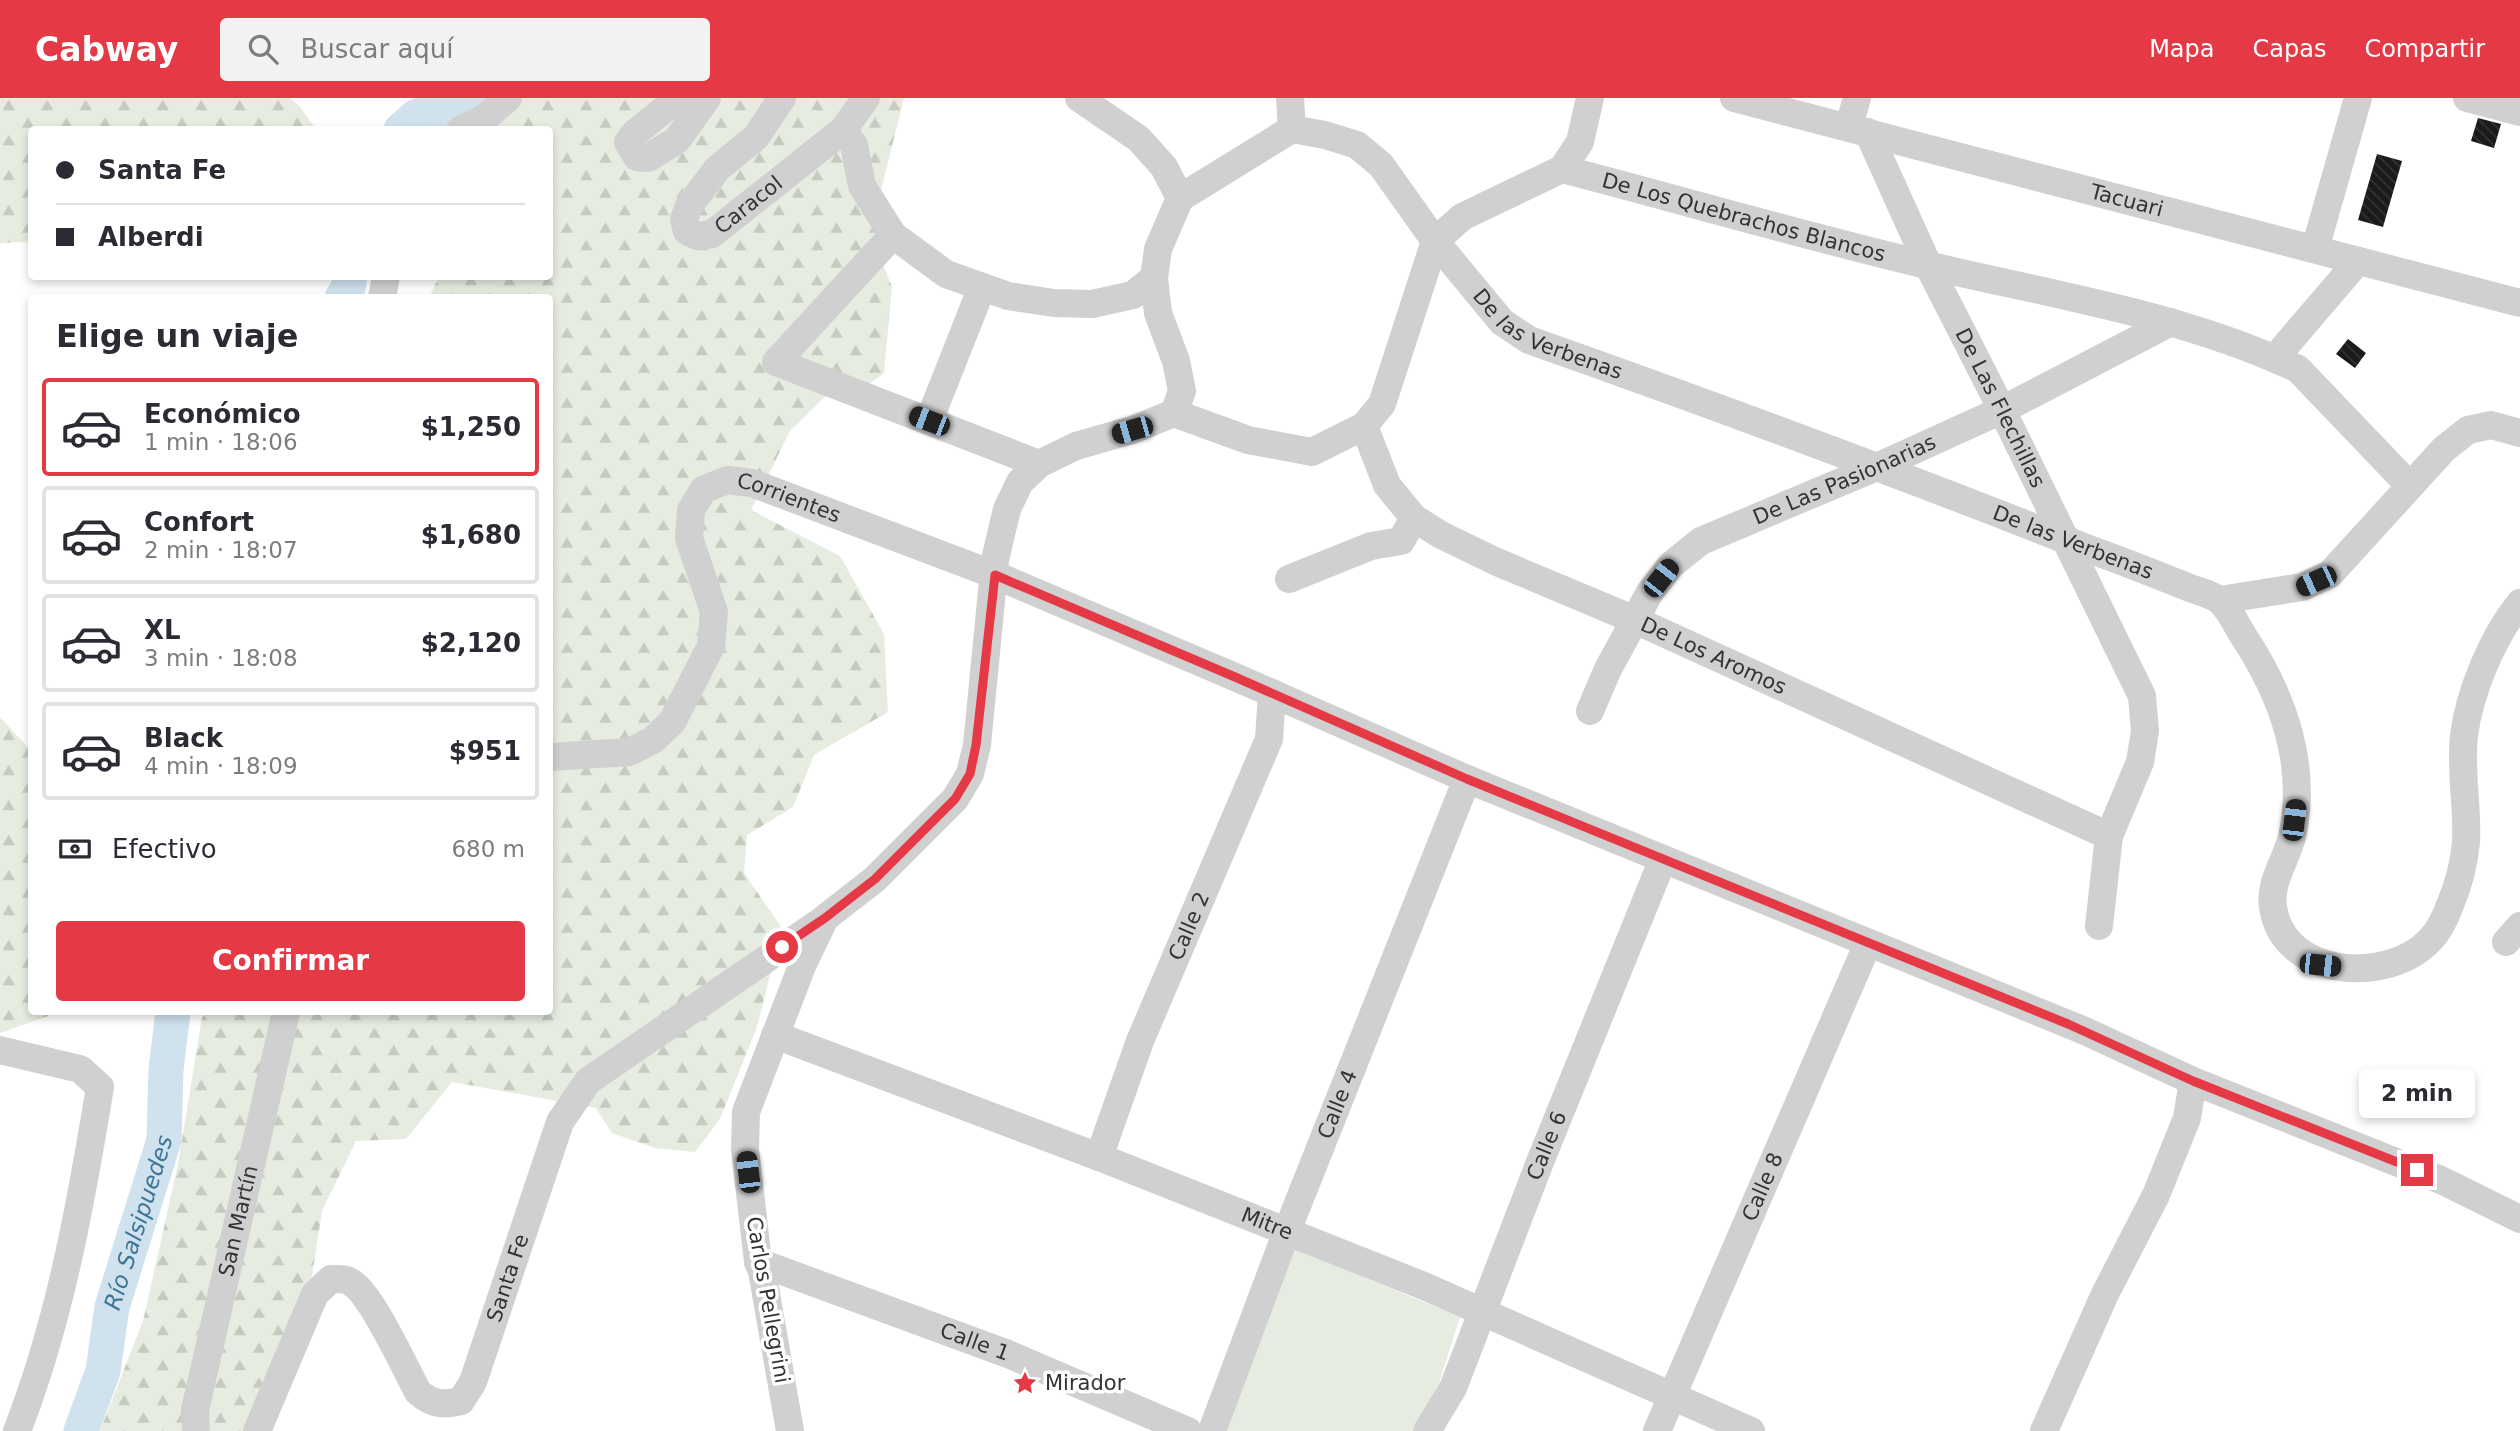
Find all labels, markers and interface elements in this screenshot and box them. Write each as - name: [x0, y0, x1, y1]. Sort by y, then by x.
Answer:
- search box: [220, 18, 710, 81]
- text: Cabway: [35, 30, 178, 69]
- icon: search: [244, 30, 282, 68]
- text: Buscar aquí: [300, 34, 454, 64]
- text: Mapa: [2149, 35, 2215, 63]
- text: Capas: [2253, 35, 2326, 63]
- text: Compartir: [2364, 35, 2485, 63]
- text: Santa Fe: [98, 155, 226, 185]
- street label: De Los Quebrachos Blancos: [1599, 168, 1888, 267]
- street label: Caracol: [710, 171, 787, 239]
- street label: Tacuari: [2087, 179, 2166, 221]
- text: Alberdi: [98, 222, 204, 252]
- street label: De las Verbenas: [1468, 284, 1626, 384]
- text: Elige un viaje: [56, 317, 298, 355]
- street label: De Las Flechillas: [1950, 324, 2050, 491]
- icon: car: [60, 396, 123, 459]
- text: Económico: [144, 399, 301, 429]
- car: [906, 404, 953, 438]
- text: $1,250: [421, 412, 521, 442]
- car: [1109, 414, 1156, 446]
- text: 1 min · 18:06: [144, 429, 298, 455]
- street label: De Las Pasionarias: [1749, 430, 1940, 530]
- street label: Corrientes: [736, 469, 844, 527]
- street label: De las Verbenas: [1989, 501, 2157, 584]
- icon: car: [60, 504, 123, 567]
- text: Confort: [144, 507, 254, 537]
- text: $1,680: [421, 520, 521, 550]
- text: 2 min · 18:07: [144, 537, 298, 563]
- car: [1640, 555, 1683, 601]
- car: [2293, 563, 2340, 599]
- icon: car: [60, 612, 123, 675]
- street label: De Los Aromos: [1637, 612, 1790, 699]
- text: XL: [144, 615, 181, 645]
- text: $2,120: [421, 628, 521, 658]
- text: 3 min · 18:08: [144, 645, 298, 671]
- icon: car: [60, 720, 123, 783]
- text: Black: [144, 723, 223, 753]
- text: $951: [449, 736, 521, 766]
- text: 4 min · 18:09: [144, 753, 298, 779]
- car: [2282, 798, 2307, 842]
- icon: cash: [56, 830, 94, 868]
- text: Efectivo: [112, 834, 217, 864]
- text: 680 m: [451, 836, 525, 862]
- street label: Calle 2: [1164, 888, 1214, 964]
- button: Confirmar: [56, 921, 525, 1001]
- route start: [766, 931, 798, 963]
- car: [2299, 952, 2342, 978]
- street label: Calle 4: [1313, 1066, 1362, 1142]
- callout: 2 min: [2359, 1068, 2475, 1118]
- text: 2 min: [2381, 1080, 2453, 1106]
- street label: Calle 6: [1522, 1108, 1571, 1184]
- water label: Río Salsipuedes: [99, 1132, 178, 1313]
- street label: Calle 8: [1737, 1149, 1788, 1225]
- car: [736, 1150, 761, 1194]
- route end: [2401, 1154, 2433, 1186]
- street label: San Martín: [214, 1163, 263, 1279]
- street label: Mitre: [1238, 1203, 1296, 1245]
- street label: Carlos Pellegrini: [742, 1215, 794, 1385]
- street label: Santa Fe: [482, 1231, 534, 1325]
- street label: Calle 1: [937, 1318, 1013, 1366]
- place icon: Mirador: [1011, 1369, 1039, 1397]
- place label: Mirador: [1045, 1371, 1126, 1395]

